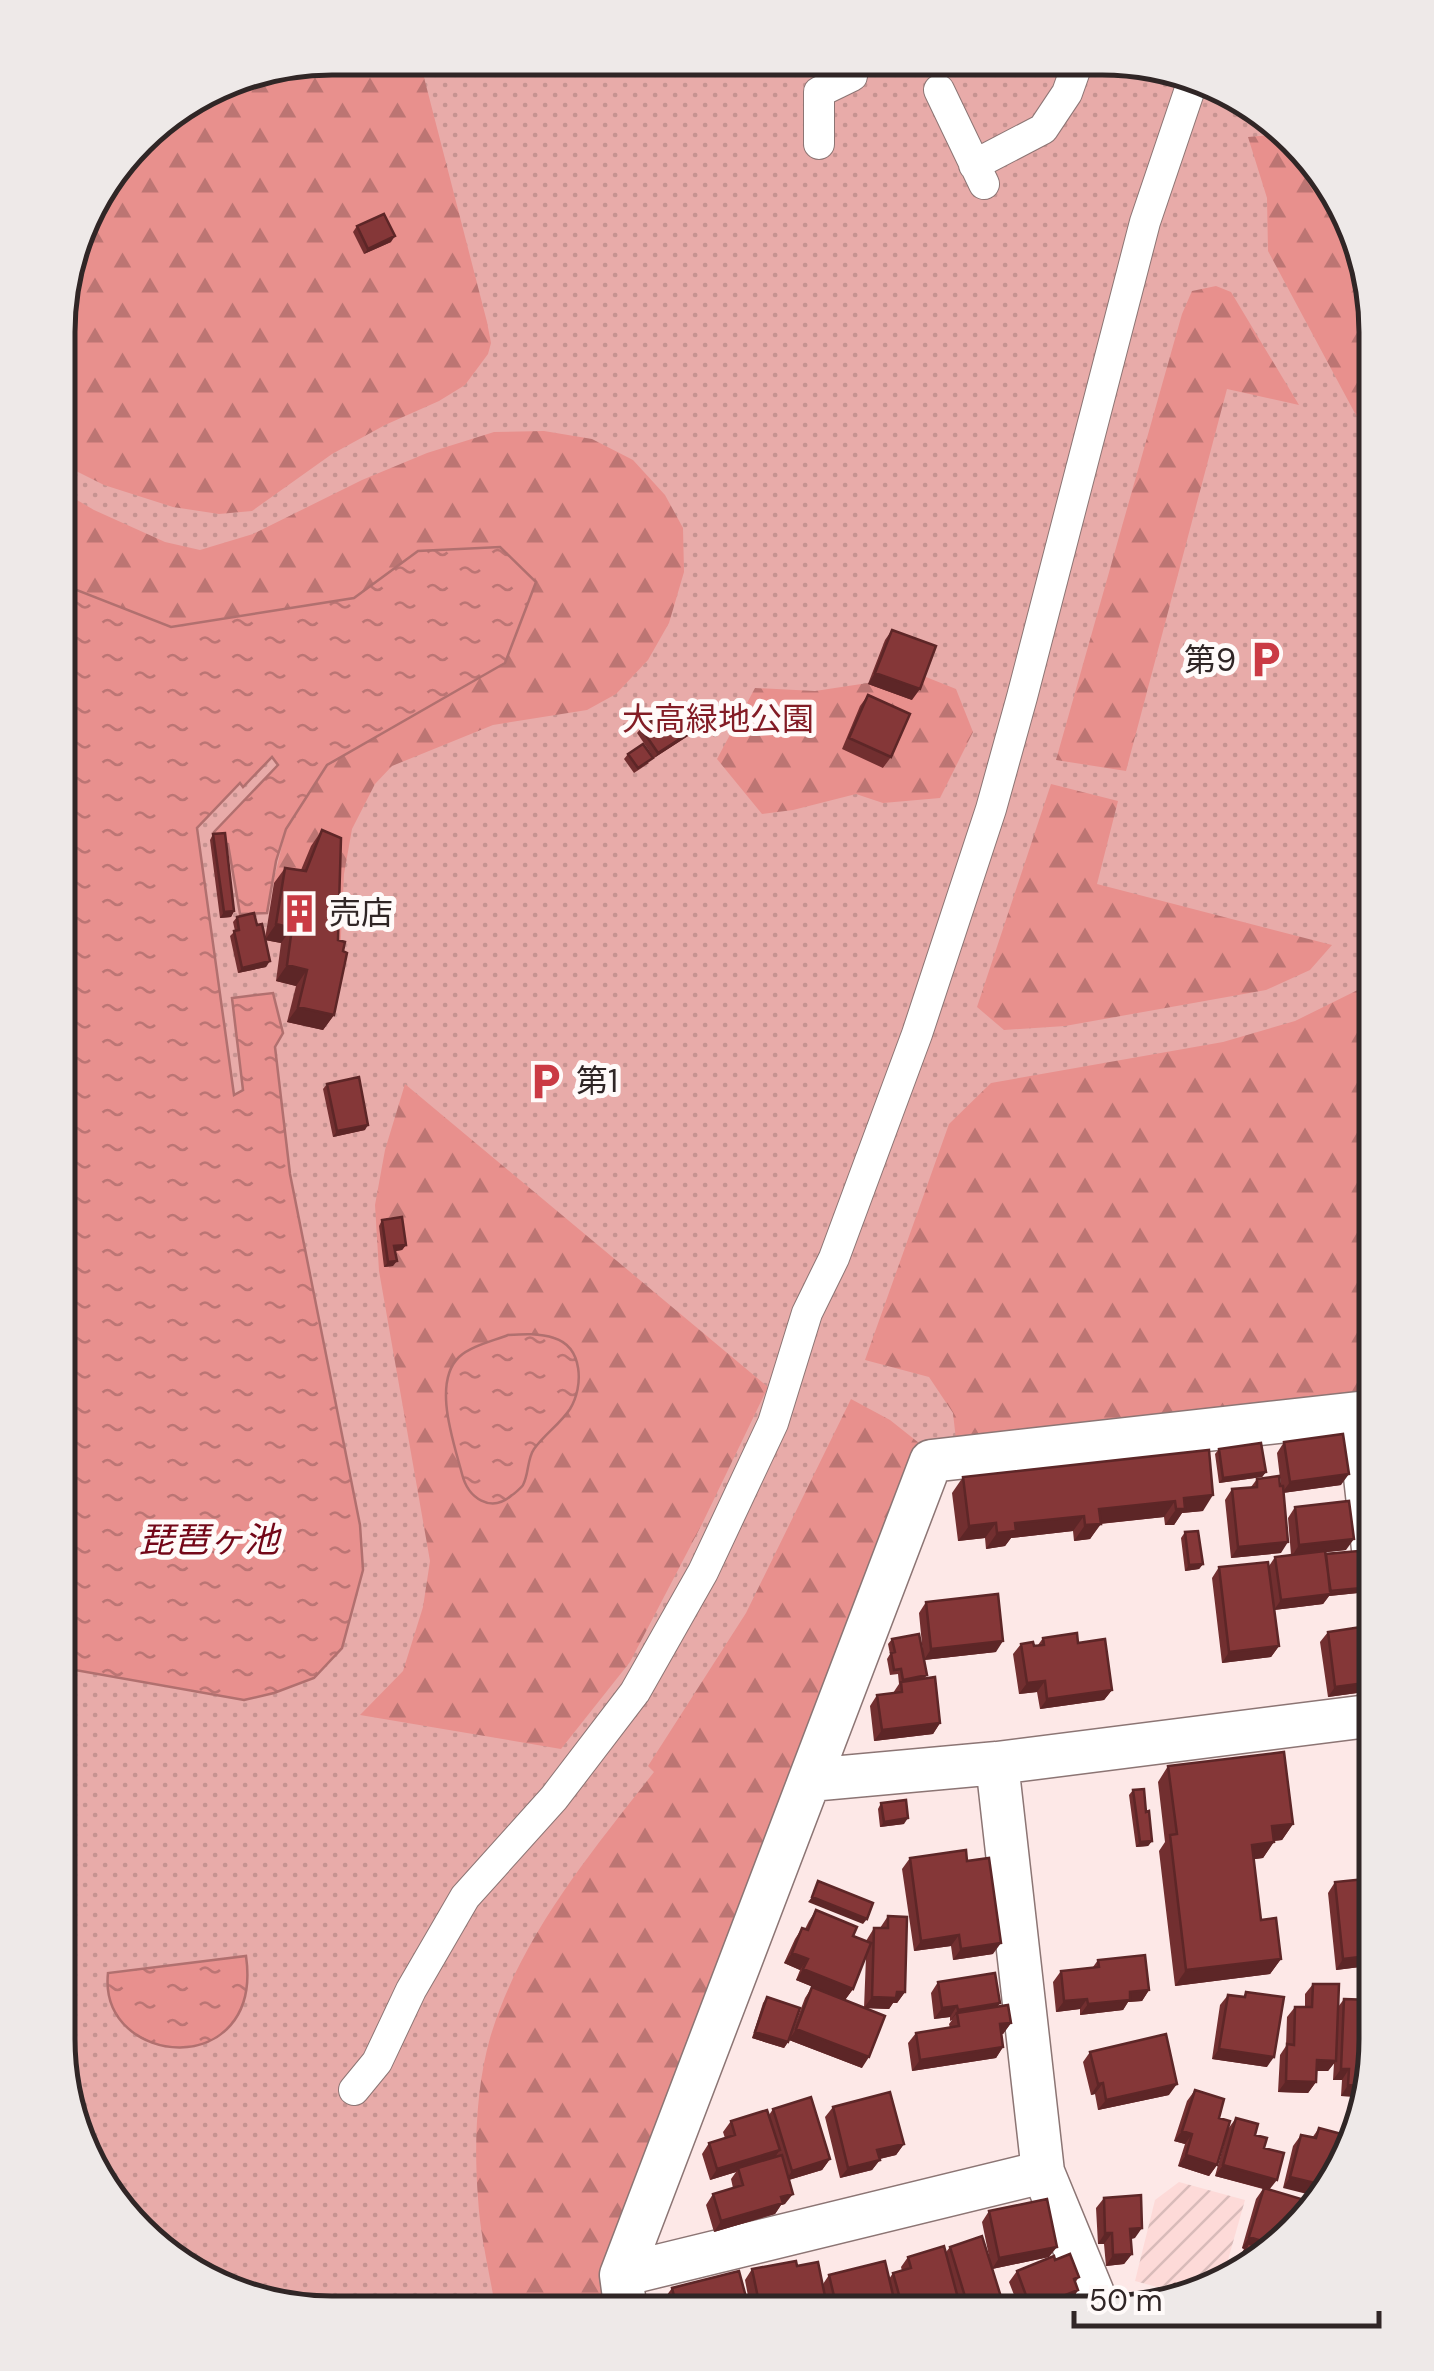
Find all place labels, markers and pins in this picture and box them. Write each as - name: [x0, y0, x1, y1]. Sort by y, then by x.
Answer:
- place label: 第9: [1184, 639, 1236, 681]
- parking icon: 第9: [1245, 639, 1287, 681]
- building icon: 売店: [278, 892, 320, 934]
- place label: 売店: [329, 892, 393, 934]
- parking icon: 第1: [525, 1060, 567, 1102]
- place label: 第1: [576, 1060, 618, 1102]

